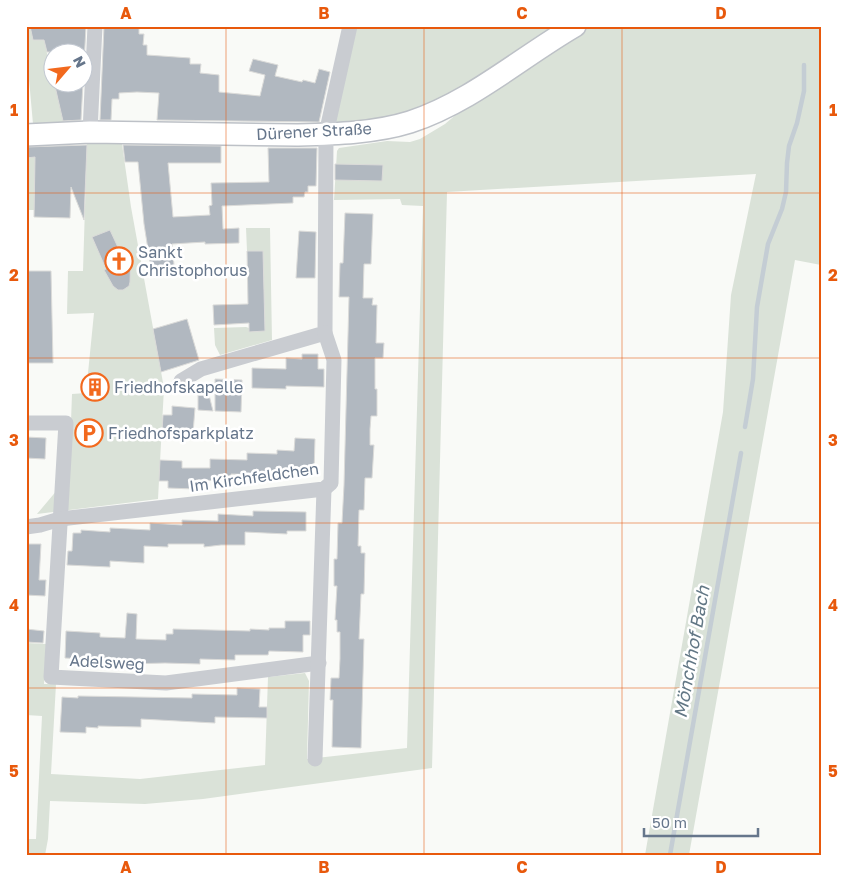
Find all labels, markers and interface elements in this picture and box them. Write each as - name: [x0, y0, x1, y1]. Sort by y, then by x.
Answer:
- text: A: [120, 3, 132, 23]
- text: B: [318, 3, 330, 23]
- text: C: [516, 3, 528, 23]
- text: D: [715, 3, 727, 23]
- north arrow: [42, 42, 92, 92]
- text: N: [70, 53, 90, 70]
- text: 1: [10, 100, 18, 120]
- text: 1: [829, 100, 837, 120]
- street label: Dürener Straße: [256, 118, 372, 144]
- place label: Sankt Christophorus: [138, 242, 247, 280]
- church icon: Sankt Christophorus: [104, 246, 134, 276]
- text: 2: [9, 265, 19, 285]
- text: 2: [828, 265, 838, 285]
- building icon: Friedhofskapelle: [80, 372, 110, 402]
- place label: Friedhofskapelle: [114, 377, 243, 397]
- parking icon: Friedhofsparkplatz: [74, 418, 104, 448]
- place label: Friedhofsparkplatz: [108, 423, 254, 443]
- text: 3: [9, 430, 19, 450]
- text: 3: [828, 430, 838, 450]
- street label: Im Kirchfeldchen: [188, 458, 320, 496]
- water label: Mönchhof Bach: [669, 583, 714, 720]
- text: 4: [9, 595, 19, 615]
- text: 4: [828, 595, 838, 615]
- street label: Adelsweg: [69, 650, 145, 674]
- text: 5: [9, 761, 19, 781]
- text: 5: [828, 761, 838, 781]
- scale bar: [644, 806, 758, 838]
- text: 50 m: [652, 813, 687, 831]
- text: A: [120, 857, 132, 877]
- text: B: [318, 857, 330, 877]
- text: C: [516, 857, 528, 877]
- text: D: [715, 857, 727, 877]

